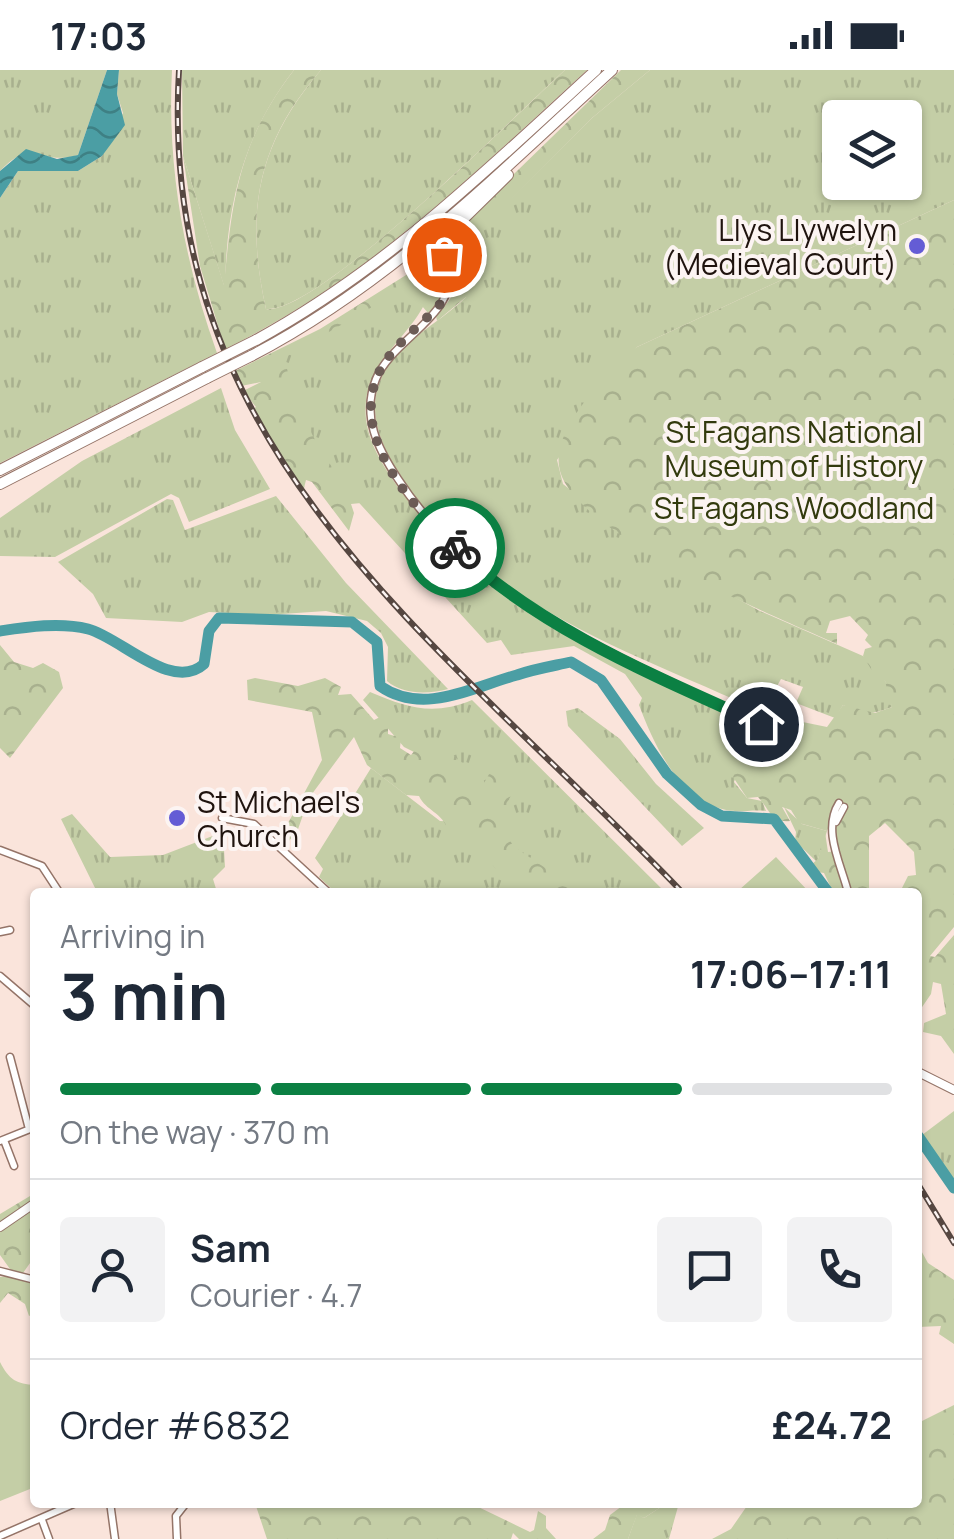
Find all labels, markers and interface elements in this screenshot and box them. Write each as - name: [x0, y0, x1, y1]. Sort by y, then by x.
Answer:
- text: 17:03: [50, 9, 147, 61]
- map controls: [822, 100, 922, 200]
- button: layers: [822, 100, 922, 200]
- place label: Llys Llywelyn (Medieval Court): [663, 209, 897, 284]
- pin: [402, 213, 487, 298]
- icon: bag: [417, 228, 472, 283]
- marker: Llys Llywelyn (Medieval Court): [906, 235, 928, 257]
- park label: St Fagans National Museum of History: [665, 411, 924, 486]
- park label: St Fagans Woodland: [654, 487, 934, 528]
- courier: [405, 498, 505, 598]
- icon: bike: [428, 521, 483, 576]
- pin: [719, 682, 804, 767]
- icon: home: [734, 697, 789, 752]
- place label: St Michael's Church: [197, 781, 360, 856]
- marker: St Michael's Church: [166, 807, 188, 829]
- text: Arriving in: [60, 914, 205, 958]
- text: 17:06–17:11: [690, 947, 892, 999]
- text: 3 min: [60, 951, 228, 1040]
- text: On the way · 370 m: [60, 1110, 330, 1154]
- button: person: [60, 1217, 165, 1322]
- button: chat: [657, 1217, 762, 1322]
- button: phone: [787, 1217, 892, 1322]
- text: Sam: [190, 1221, 271, 1273]
- text: Courier · 4.7: [190, 1273, 363, 1317]
- text: Order #6832: [60, 1398, 290, 1450]
- text: £24.72: [772, 1398, 892, 1450]

